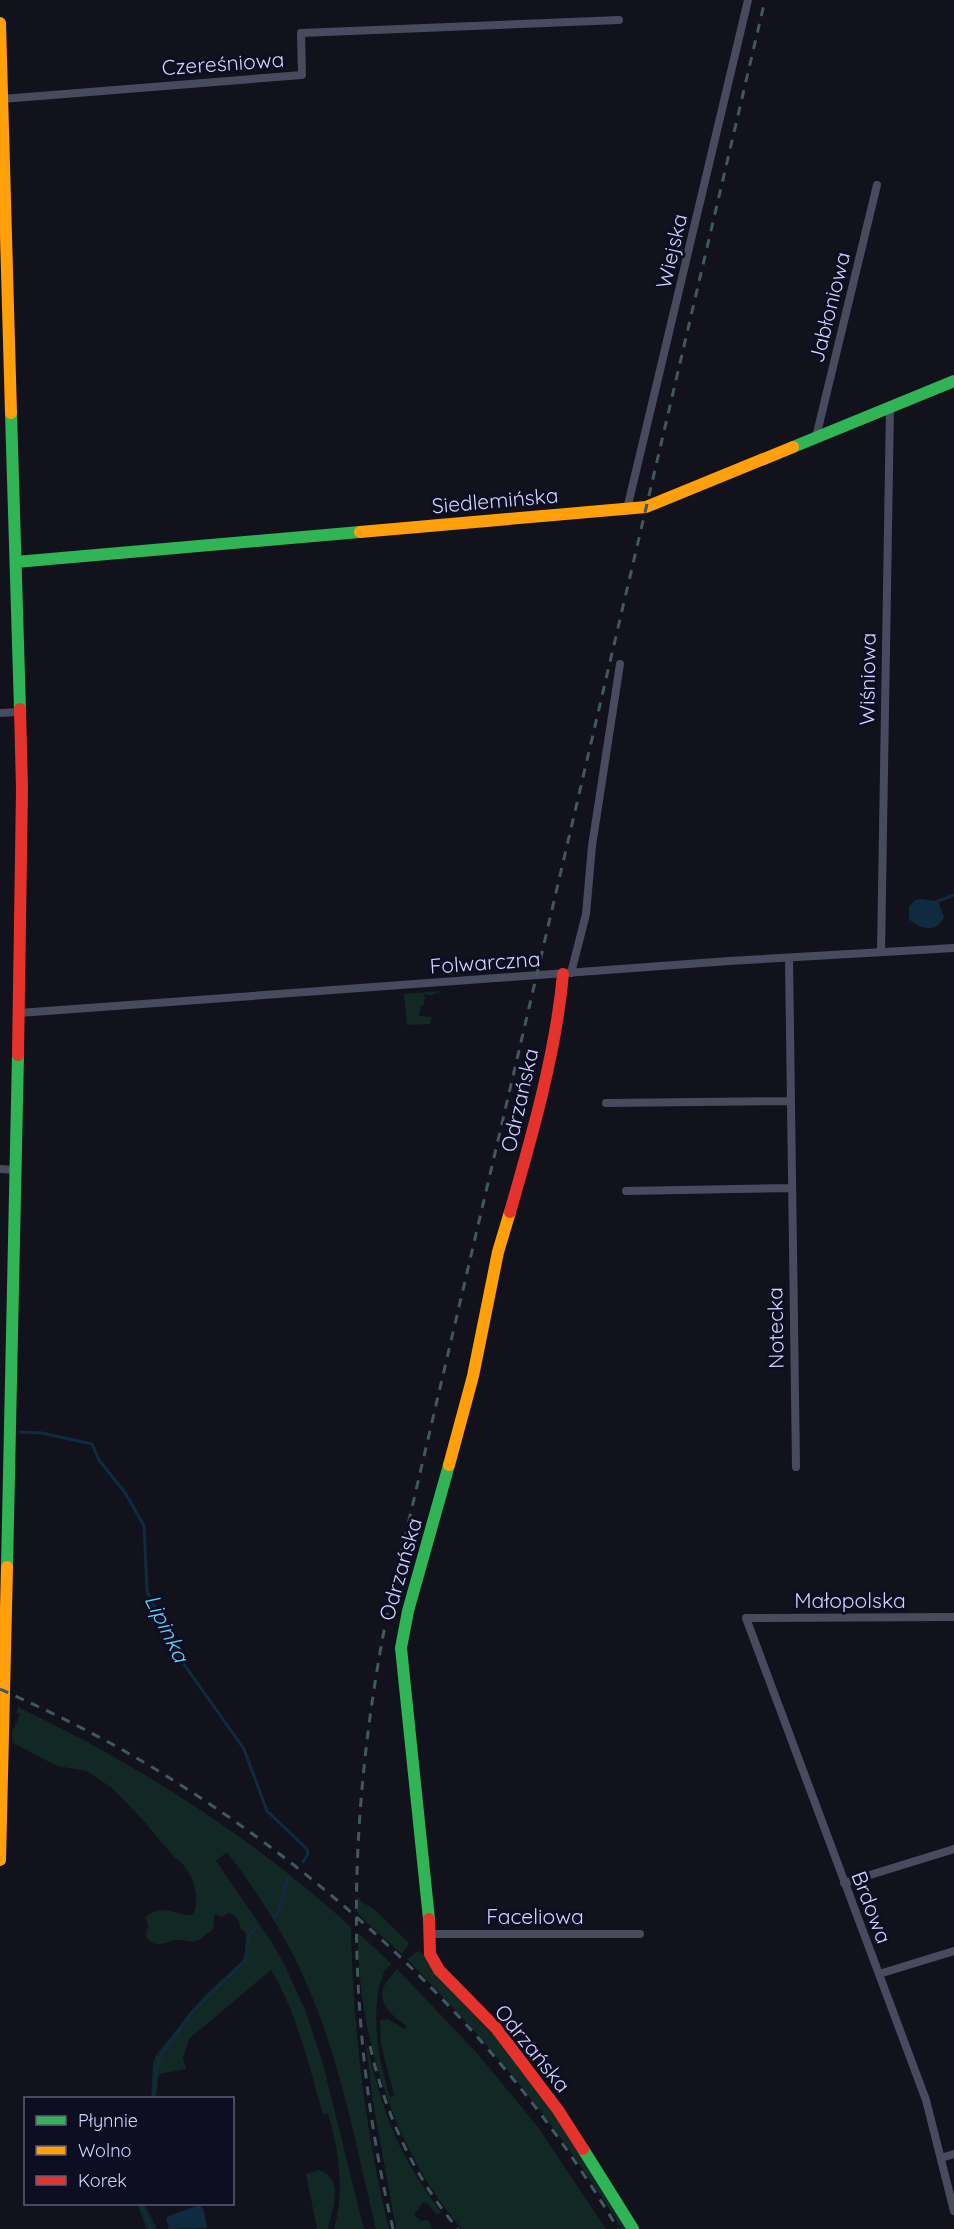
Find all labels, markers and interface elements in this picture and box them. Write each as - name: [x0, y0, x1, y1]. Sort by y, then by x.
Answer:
- street label: Czereśniowa: [161, 46, 285, 80]
- street label: Wiejska: [650, 211, 692, 291]
- street label: Jabłoniowa: [803, 249, 855, 365]
- street label: Siedlemińska: [431, 482, 559, 518]
- street label: Wiśniowa: [853, 633, 881, 725]
- street label: Folwarczna: [429, 945, 541, 979]
- street label: Odrzańska: [494, 1046, 544, 1154]
- street label: Notecka: [761, 1287, 789, 1369]
- street label: Odrzańska: [373, 1515, 427, 1623]
- street label: Małopolska: [794, 1587, 906, 1613]
- water label: Lipinka: [139, 1589, 196, 1668]
- street label: Brdowa: [846, 1867, 898, 1947]
- street label: Faceliowa: [486, 1903, 584, 1929]
- street label: Odrzańska: [490, 1999, 576, 2097]
- legend: [24, 2097, 234, 2205]
- text: Płynnie: [78, 2109, 138, 2132]
- text: Wolno: [78, 2139, 131, 2162]
- text: Korek: [78, 2169, 127, 2192]

